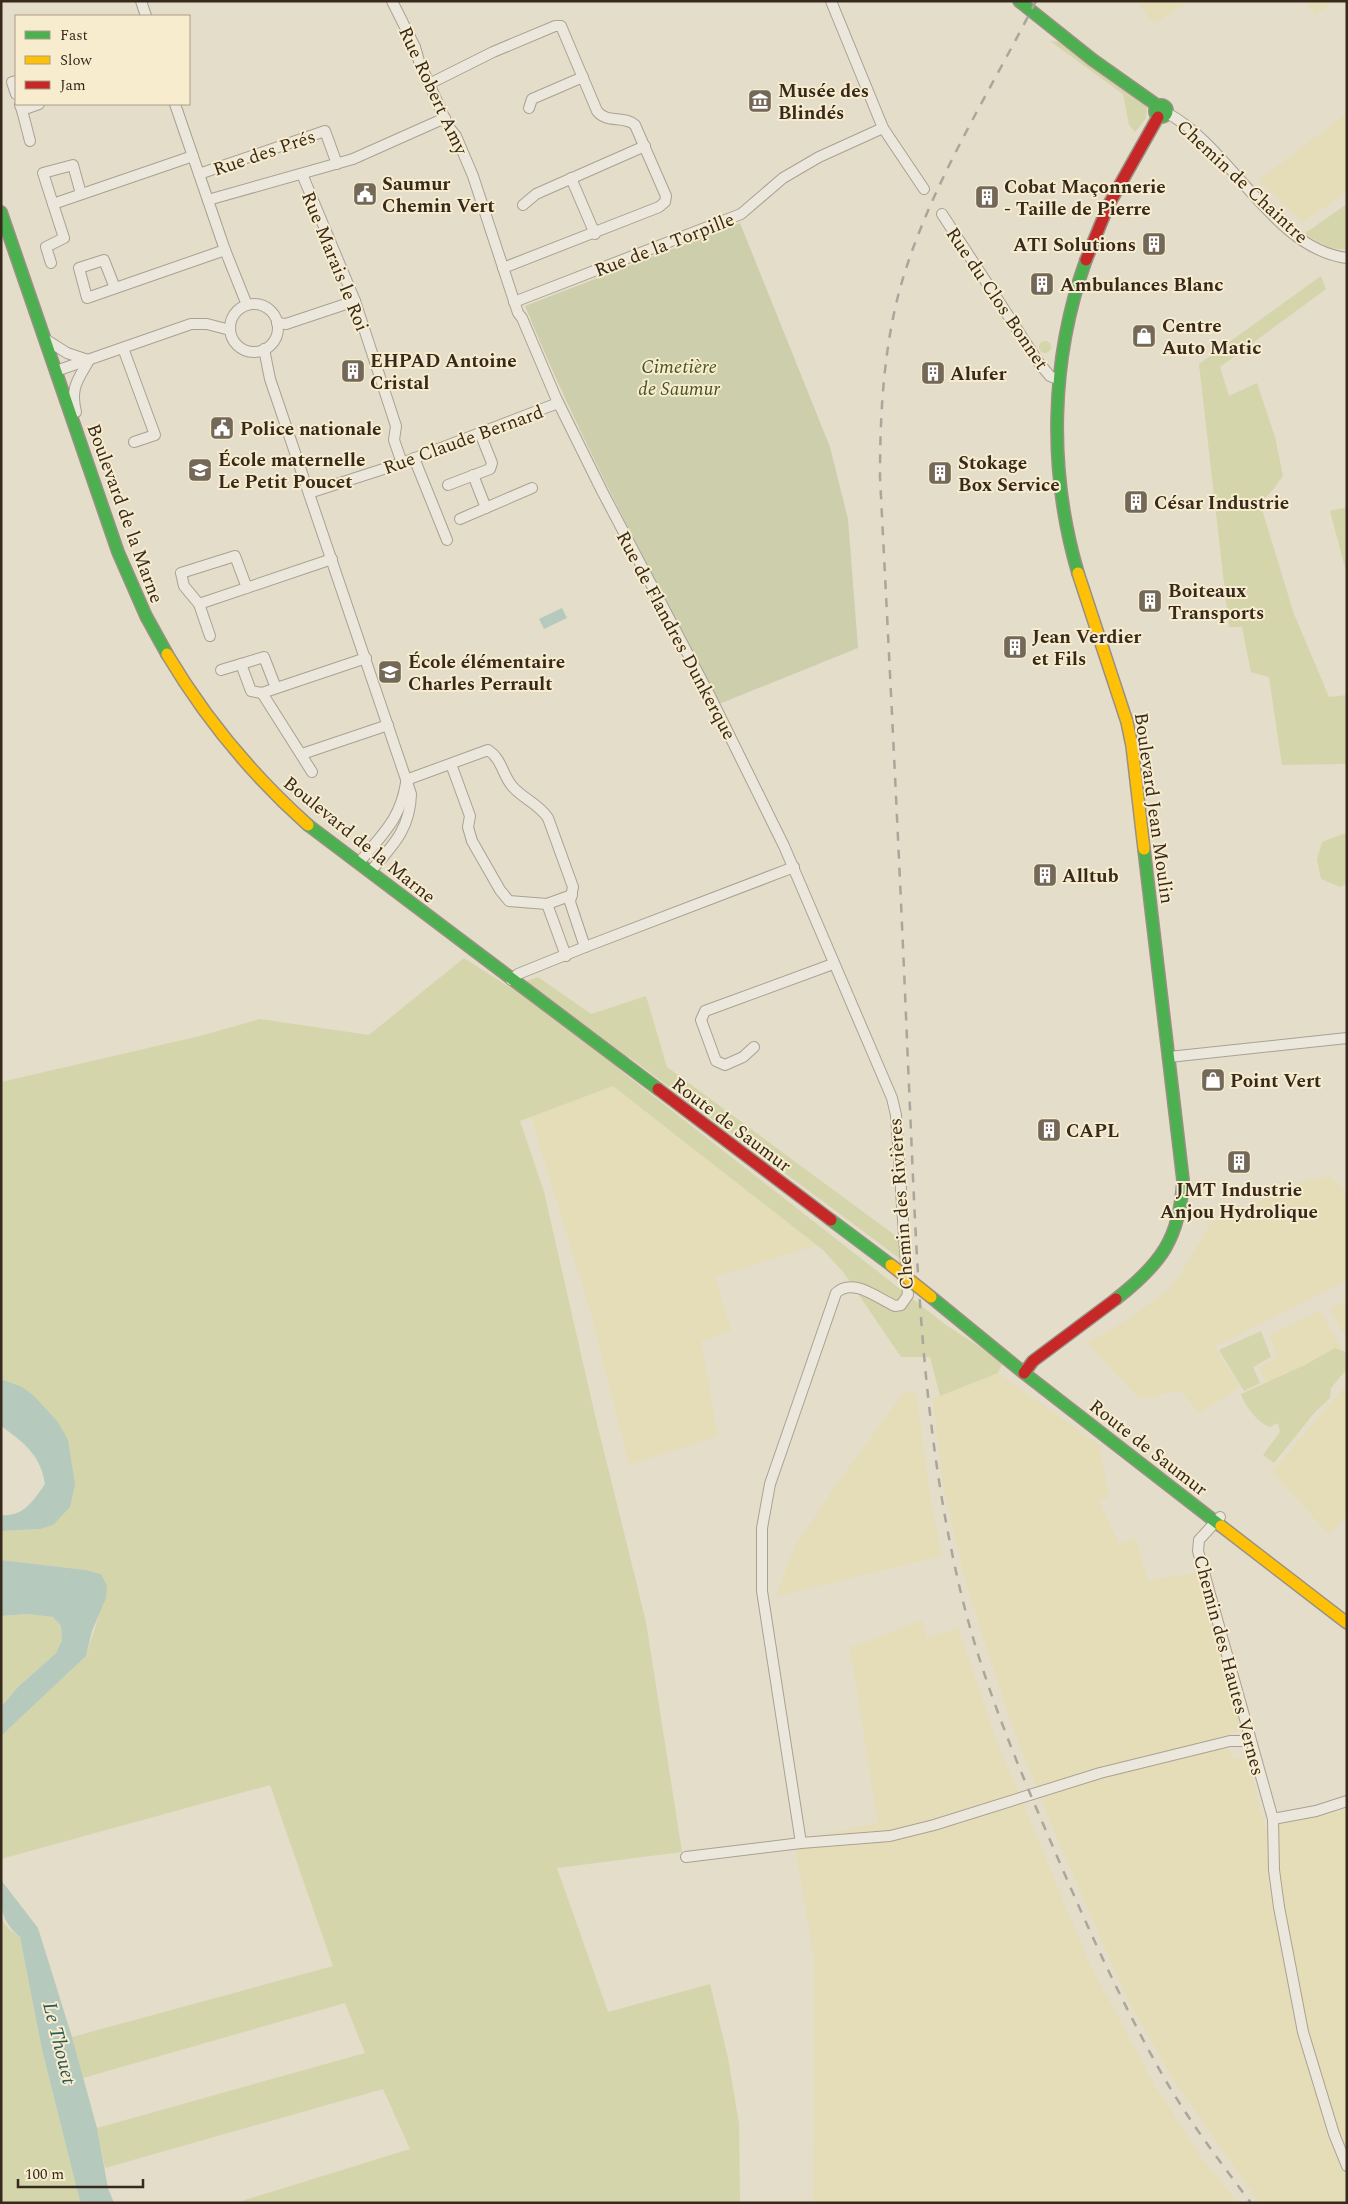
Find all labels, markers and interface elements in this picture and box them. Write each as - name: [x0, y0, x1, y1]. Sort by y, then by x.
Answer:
- legend: [15, 15, 190, 105]
- street label: Rue Robert Amy: [390, 22, 475, 160]
- text: Fast: [60, 24, 88, 47]
- text: Slow: [60, 49, 92, 72]
- text: Jam: [60, 74, 86, 97]
- place label: Musée des Blindés: [778, 77, 869, 128]
- museum icon: Musée des Blindés: [747, 88, 773, 114]
- street label: Chemin de Chaintre: [1169, 113, 1315, 251]
- street label: Rue des Prés: [209, 122, 320, 185]
- place label: Saumur Chemin Vert: [382, 170, 495, 221]
- place label: Cobat Maçonnerie - Taille de Pierre: [1004, 173, 1166, 224]
- public building icon: Saumur Chemin Vert: [352, 181, 378, 207]
- building icon: Cobat Maçonnerie - Taille de Pierre: [974, 184, 1000, 210]
- street label: Rue Marais le Roi: [293, 187, 376, 336]
- street label: Rue de la Torpille: [590, 205, 739, 285]
- street label: Rue du Clos Bonnet: [938, 222, 1056, 376]
- place label: ATI Solutions: [1013, 231, 1136, 260]
- building icon: ATI Solutions: [1141, 231, 1167, 257]
- building icon: Ambulances Blanc: [1029, 271, 1055, 297]
- place label: Ambulances Blanc: [1060, 271, 1223, 300]
- place label: Centre Auto Matic: [1162, 312, 1261, 363]
- shop icon: Centre Auto Matic: [1131, 323, 1157, 349]
- place label: EHPAD Antoine Cristal: [370, 347, 517, 398]
- park label: Cimetière de Saumur: [638, 353, 721, 404]
- building icon: EHPAD Antoine Cristal: [340, 358, 366, 384]
- building icon: Alufer: [920, 360, 946, 386]
- place label: Alufer: [950, 360, 1007, 389]
- street label: Rue Claude Bernard: [379, 398, 548, 483]
- public building icon: Police nationale: [209, 415, 235, 441]
- place label: Police nationale: [240, 415, 382, 444]
- street label: Boulevard de la Marne: [79, 420, 171, 607]
- place label: École maternelle Le Petit Poucet: [218, 446, 365, 497]
- place label: Stokage Box Service: [958, 449, 1060, 500]
- school or university icon: École maternelle Le Petit Poucet: [187, 457, 213, 483]
- building icon: Stokage Box Service: [927, 460, 953, 486]
- building icon: César Industrie: [1123, 489, 1149, 515]
- place label: César Industrie: [1154, 489, 1289, 518]
- street label: Rue de Flandres Dunkerque: [608, 526, 743, 745]
- place label: Boiteaux Transports: [1168, 577, 1264, 628]
- building icon: Boiteaux Transports: [1137, 588, 1163, 614]
- place label: Jean Verdier et Fils: [1032, 623, 1142, 674]
- building icon: Jean Verdier et Fils: [1002, 634, 1028, 660]
- place label: École élémentaire Charles Perrault: [408, 648, 565, 699]
- school or university icon: École élémentaire Charles Perrault: [377, 659, 403, 685]
- street label: Boulevard Jean Moulin: [1126, 711, 1181, 906]
- street label: Boulevard de la Marne: [276, 769, 442, 911]
- building icon: Alltub: [1032, 862, 1058, 888]
- place label: Alltub: [1062, 862, 1119, 891]
- shop icon: Point Vert: [1200, 1067, 1226, 1093]
- place label: Point Vert: [1230, 1067, 1321, 1096]
- street label: Route de Saumur: [665, 1070, 798, 1180]
- street label: Chemin des Rivières: [881, 1117, 922, 1291]
- building icon: CAPL: [1036, 1117, 1062, 1143]
- place label: CAPL: [1066, 1117, 1119, 1146]
- building icon: JMT Industrie Anjou Hydrolique: [1226, 1149, 1252, 1175]
- place label: JMT Industrie Anjou Hydrolique: [1160, 1176, 1318, 1227]
- street label: Route de Saumur: [1083, 1393, 1214, 1504]
- street label: Chemin des Hautes Vernes: [1185, 1552, 1272, 1779]
- water label: Le Thouet: [34, 1999, 84, 2088]
- scale bar: [18, 2156, 142, 2188]
- text: 100 m: [25, 2163, 64, 2186]

